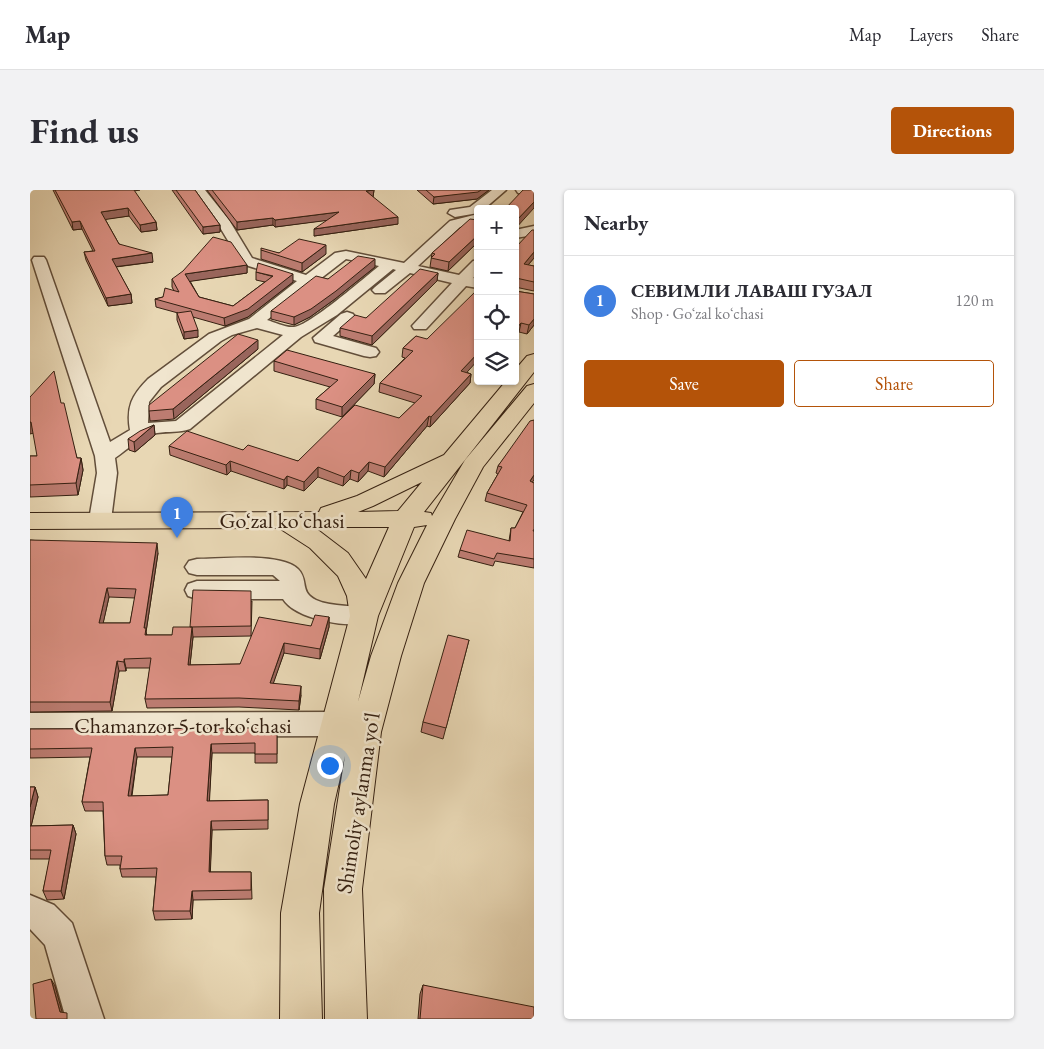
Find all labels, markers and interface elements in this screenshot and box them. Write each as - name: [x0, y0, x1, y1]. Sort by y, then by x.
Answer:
- text: Map: [25, 19, 70, 50]
- text: Map: [849, 23, 881, 46]
- text: Layers: [909, 23, 953, 46]
- text: Share: [981, 23, 1019, 46]
- button: Directions: [891, 107, 1014, 154]
- text: Find us: [30, 108, 139, 153]
- map controls: [474, 205, 519, 385]
- button: +: [474, 205, 519, 250]
- text: Nearby: [584, 209, 648, 236]
- button: −: [474, 250, 519, 295]
- text: СЕВИМЛИ ЛАВАШ ГУЗАЛ: [631, 278, 872, 303]
- text: 1: [596, 290, 604, 311]
- text: 120 m: [955, 290, 994, 311]
- button: locate: [474, 295, 519, 340]
- text: Shop · Goʻzal koʻchasi: [631, 303, 764, 324]
- button: layers: [474, 340, 519, 385]
- button: Save: [584, 360, 784, 407]
- button: Share: [794, 360, 994, 407]
- pin: 1: [161, 497, 193, 538]
- street label: Goʻzal koʻchasi: [219, 506, 345, 535]
- street label: Shimoliy aylanma yoʻl: [329, 710, 387, 896]
- street label: Chamanzor 5-tor koʻchasi: [74, 711, 292, 740]
- your location: [317, 753, 343, 779]

